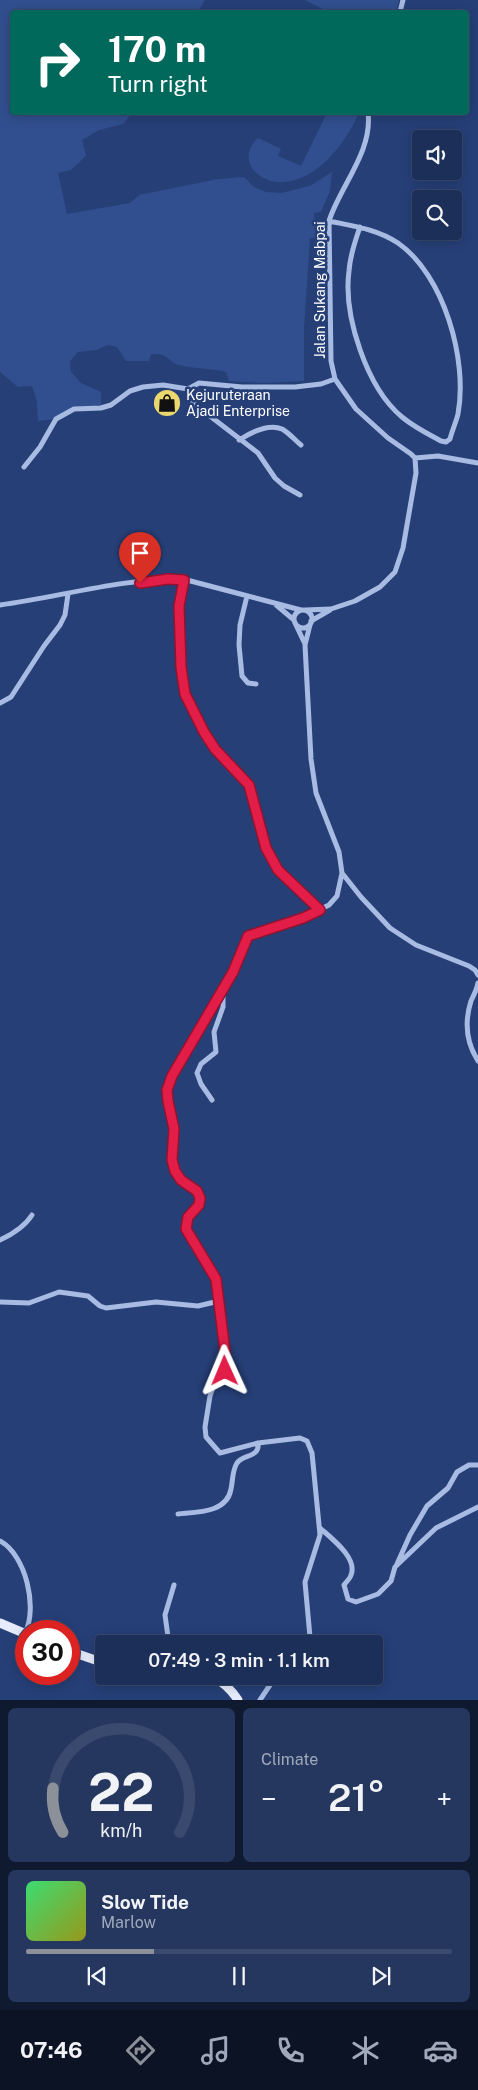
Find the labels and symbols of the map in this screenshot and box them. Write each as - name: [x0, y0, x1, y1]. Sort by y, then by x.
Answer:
- street label: Jalan Sukang Mabpai: [312, 221, 328, 359]
- place label: Kejuruteraan Ajadi Enterprise: [186, 387, 290, 419]
- shop icon: Kejuruteraan Ajadi Enterprise: [152, 388, 182, 418]
- pin: [119, 532, 161, 583]
- position arrow: [198, 1344, 250, 1396]
- speed limit sign: 30: [15, 1620, 80, 1685]

